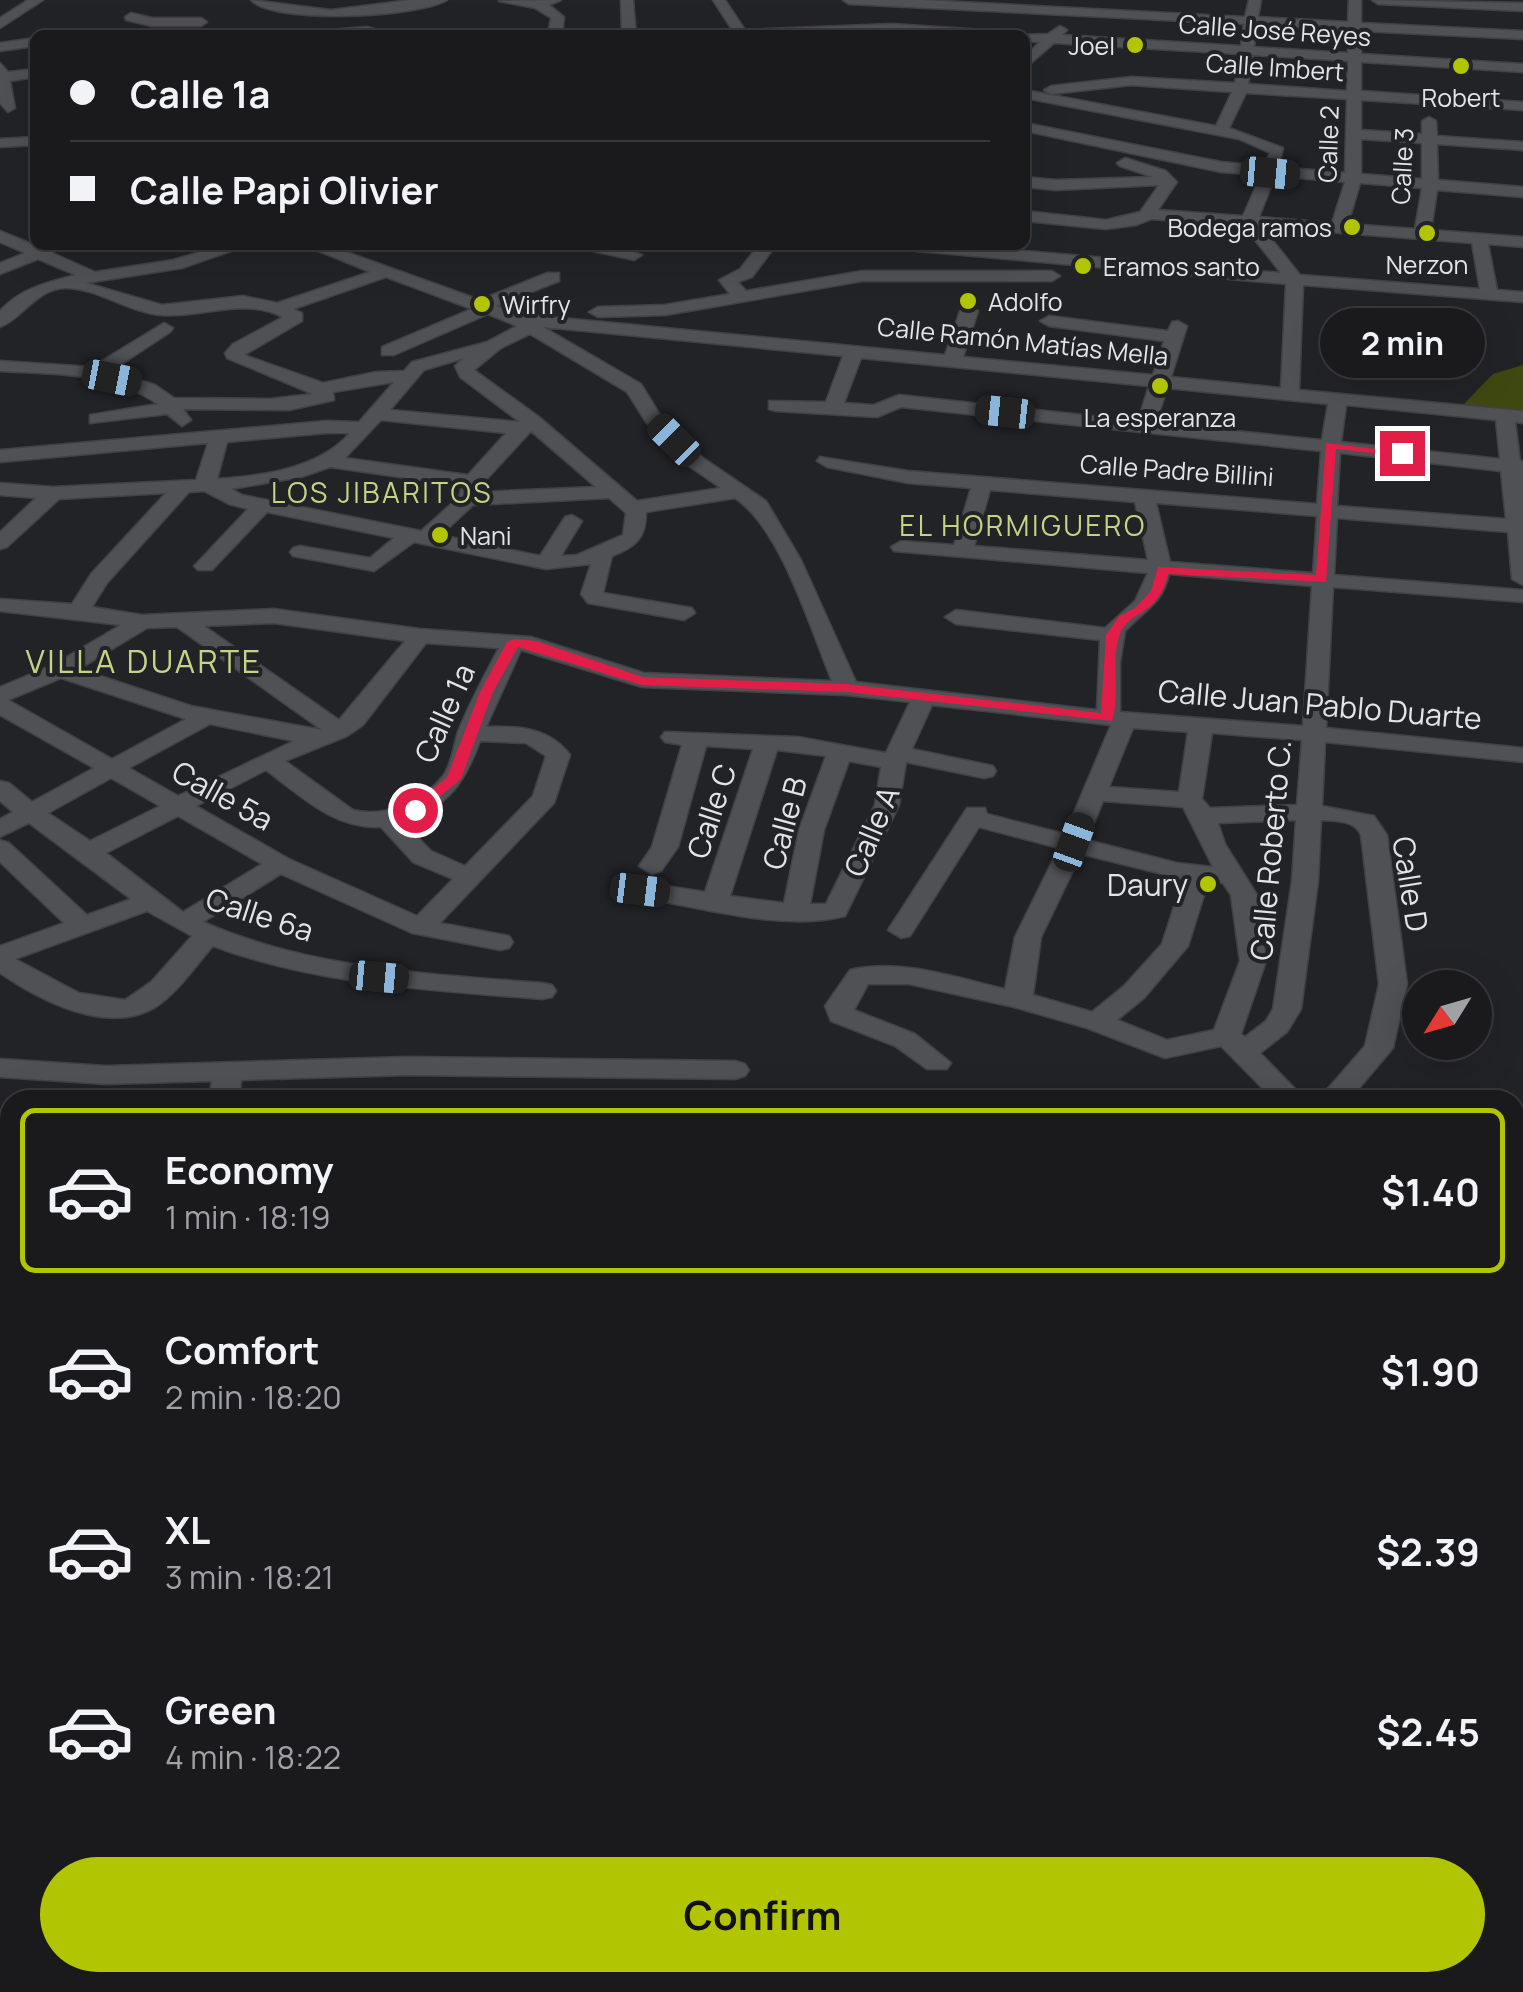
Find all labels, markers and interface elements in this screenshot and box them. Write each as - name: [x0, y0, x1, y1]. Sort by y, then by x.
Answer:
- street label: Calle José Reyes: [1178, 6, 1372, 54]
- place label: Joel: [1068, 28, 1115, 63]
- marker: Joel: [1124, 34, 1146, 56]
- street label: Calle Imbert: [1205, 45, 1345, 89]
- marker: Robert: [1450, 55, 1472, 77]
- text: Calle 1a: [130, 67, 270, 119]
- place label: Robert: [1422, 80, 1501, 115]
- street label: Calle 2: [1309, 105, 1347, 183]
- street label: Calle 3: [1383, 127, 1421, 205]
- car: [1239, 155, 1301, 191]
- text: Calle Papi Olivier: [130, 163, 439, 215]
- place label: Bodega ramos: [1167, 210, 1332, 245]
- marker: Bodega ramos: [1341, 216, 1363, 238]
- marker: Nerzon: [1416, 222, 1438, 244]
- place label: Nerzon: [1386, 247, 1468, 282]
- place label: Eramos santo: [1103, 249, 1260, 284]
- marker: Eramos santo: [1072, 255, 1094, 277]
- place label: Adolfo: [988, 284, 1062, 319]
- place label: Wirfry: [502, 287, 571, 322]
- marker: Adolfo: [957, 290, 979, 312]
- marker: Wirfry: [471, 293, 493, 315]
- street label: Calle Ramón Matías Mella: [876, 308, 1170, 374]
- callout: 2 min: [1320, 308, 1484, 378]
- text: 2 min: [1361, 321, 1444, 365]
- car: [80, 358, 144, 398]
- marker: La esperanza: [1149, 375, 1171, 397]
- car: [974, 394, 1036, 430]
- place label: La esperanza: [1084, 400, 1236, 435]
- car: [642, 408, 706, 472]
- route end: [1380, 431, 1425, 476]
- street label: Calle Padre Billini: [1079, 446, 1275, 494]
- district label: LOS JIBARITOS: [271, 473, 493, 511]
- district label: EL HORMIGUERO: [899, 506, 1147, 544]
- place label: Nani: [460, 518, 512, 553]
- marker: Nani: [429, 524, 451, 546]
- district label: VILLA DUARTE: [26, 639, 262, 683]
- street label: Calle 1a: [404, 657, 484, 769]
- street label: Calle Juan Pablo Duarte: [1156, 669, 1484, 739]
- street label: Calle Roberto C.: [1240, 738, 1300, 962]
- street label: Calle 5a: [165, 750, 281, 840]
- street label: Calle C: [676, 758, 746, 864]
- street label: Calle B: [752, 772, 816, 874]
- street label: Calle A: [834, 779, 908, 883]
- route start: [393, 788, 438, 833]
- car: [1050, 809, 1098, 875]
- street label: Calle D: [1383, 833, 1439, 935]
- place label: Daury: [1107, 864, 1188, 905]
- car: [608, 871, 672, 909]
- marker: Daury: [1197, 873, 1219, 895]
- street label: Calle 6a: [201, 877, 319, 951]
- car: [348, 959, 410, 995]
- north arrow: [1402, 970, 1492, 1060]
- map controls: [1402, 970, 1492, 1060]
- text: Economy: [165, 1143, 334, 1195]
- icon: car: [45, 1146, 135, 1236]
- text: $1.40: [1381, 1165, 1480, 1217]
- text: 1 min · 18:19: [165, 1195, 331, 1239]
- text: Comfort: [165, 1323, 319, 1375]
- icon: car: [45, 1326, 135, 1416]
- text: $1.90: [1381, 1345, 1480, 1397]
- text: 2 min · 18:20: [165, 1375, 342, 1419]
- text: XL: [165, 1503, 210, 1555]
- icon: car: [45, 1506, 135, 1596]
- text: $2.39: [1376, 1525, 1480, 1577]
- text: 3 min · 18:21: [165, 1555, 334, 1599]
- text: Green: [165, 1683, 277, 1735]
- icon: car: [45, 1686, 135, 1776]
- text: $2.45: [1377, 1705, 1480, 1757]
- text: 4 min · 18:22: [165, 1735, 341, 1779]
- button: Confirm: [40, 1857, 1485, 1972]

